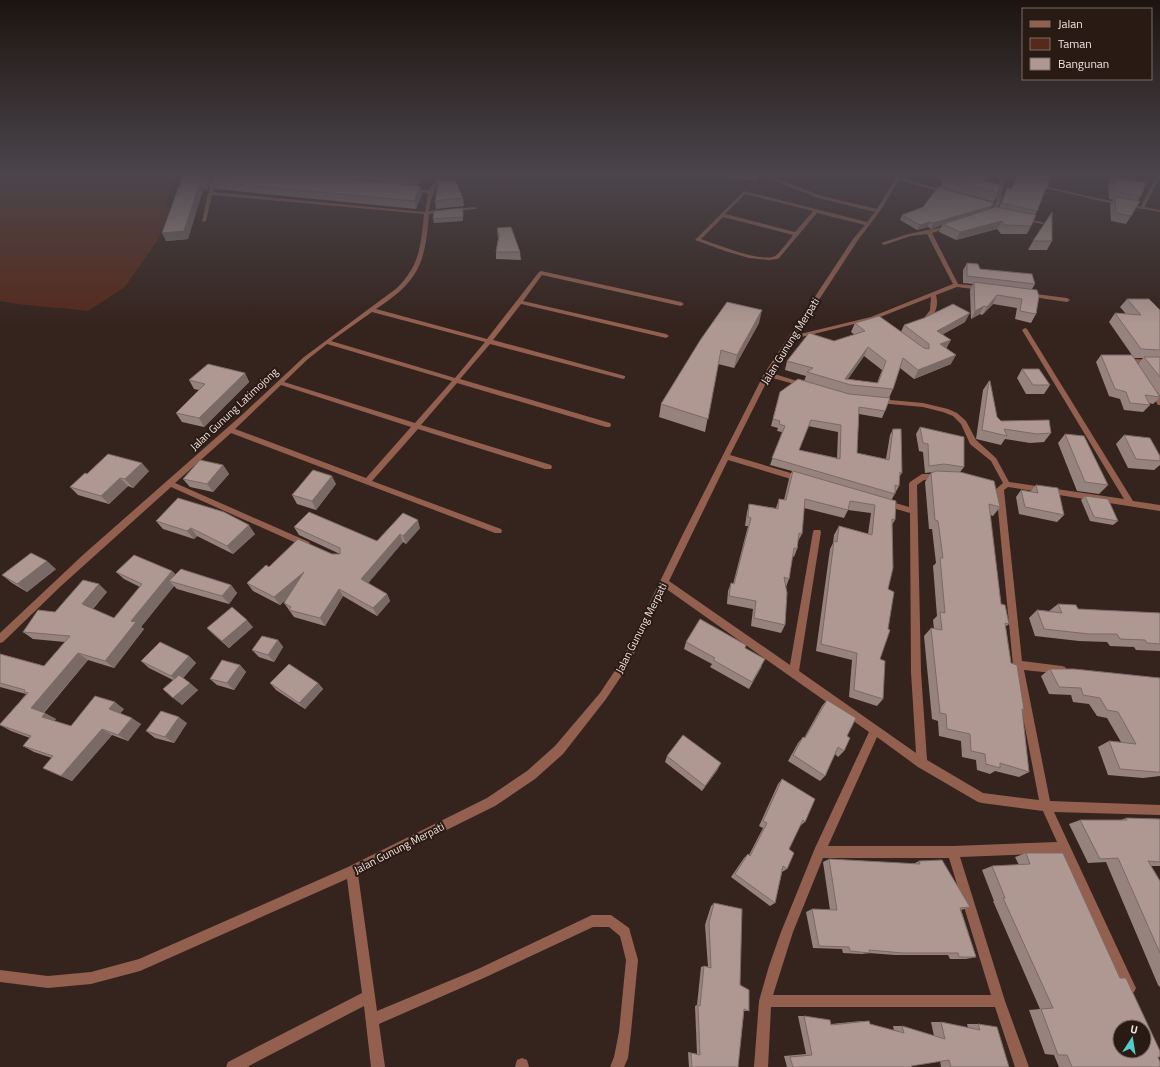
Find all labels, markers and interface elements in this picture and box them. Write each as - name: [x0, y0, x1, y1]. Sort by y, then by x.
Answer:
- legend: [1022, 8, 1152, 80]
- text: Jalan: [1058, 14, 1083, 33]
- text: Taman: [1058, 34, 1092, 53]
- text: Bangunan: [1058, 54, 1109, 73]
- street label: Jalan Gunung Merpati: [757, 295, 823, 387]
- street label: Jalan Gunung Latimojong: [186, 364, 282, 454]
- street label: Jalan Gunung Merpati: [611, 580, 671, 676]
- street label: Jalan Gunung Merpati: [351, 818, 447, 878]
- north arrow: [1112, 1019, 1152, 1059]
- text: U: [1129, 1021, 1139, 1038]

